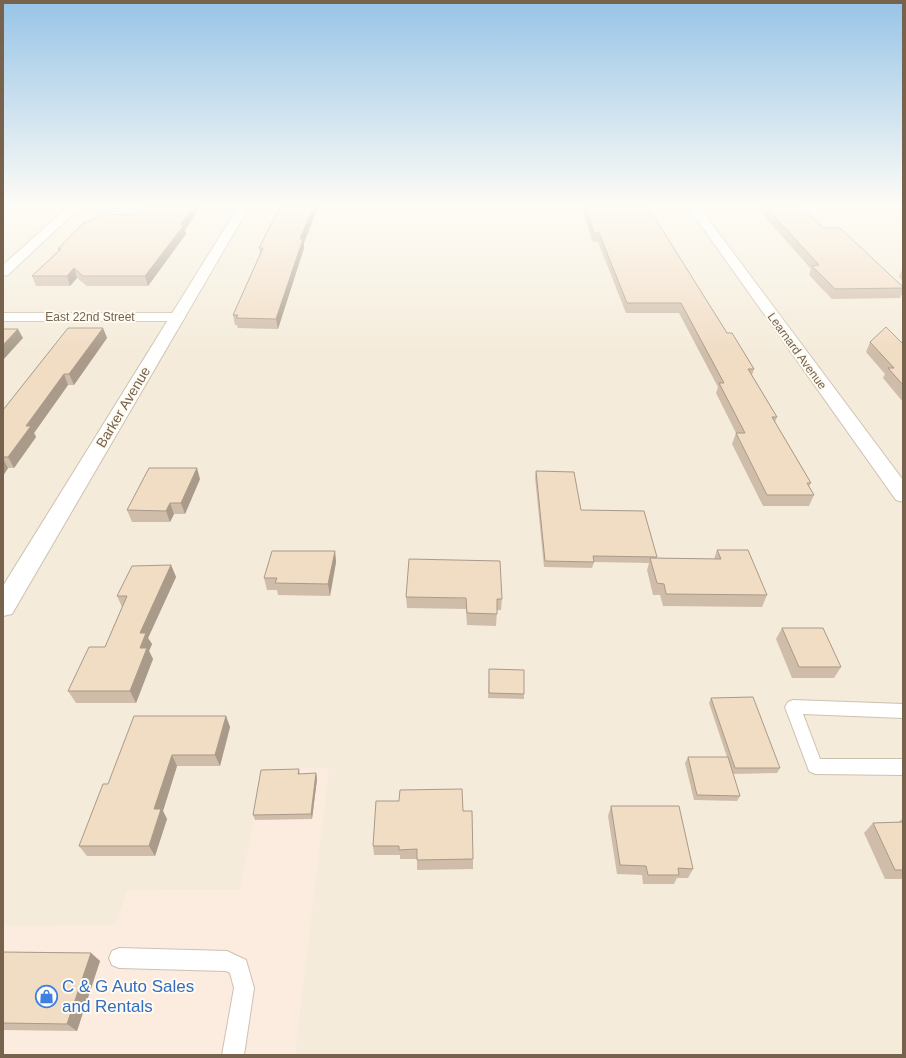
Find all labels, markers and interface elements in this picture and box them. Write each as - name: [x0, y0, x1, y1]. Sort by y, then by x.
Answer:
- street label: East 22nd Street: [45, 310, 135, 324]
- street label: Learnard Avenue: [765, 310, 830, 392]
- street label: Barker Avenue: [93, 363, 154, 450]
- place label: C & G Auto Sales and Rentals: [62, 977, 194, 1016]
- shop icon: C & G Auto Sales and Rentals: [33, 983, 59, 1009]

